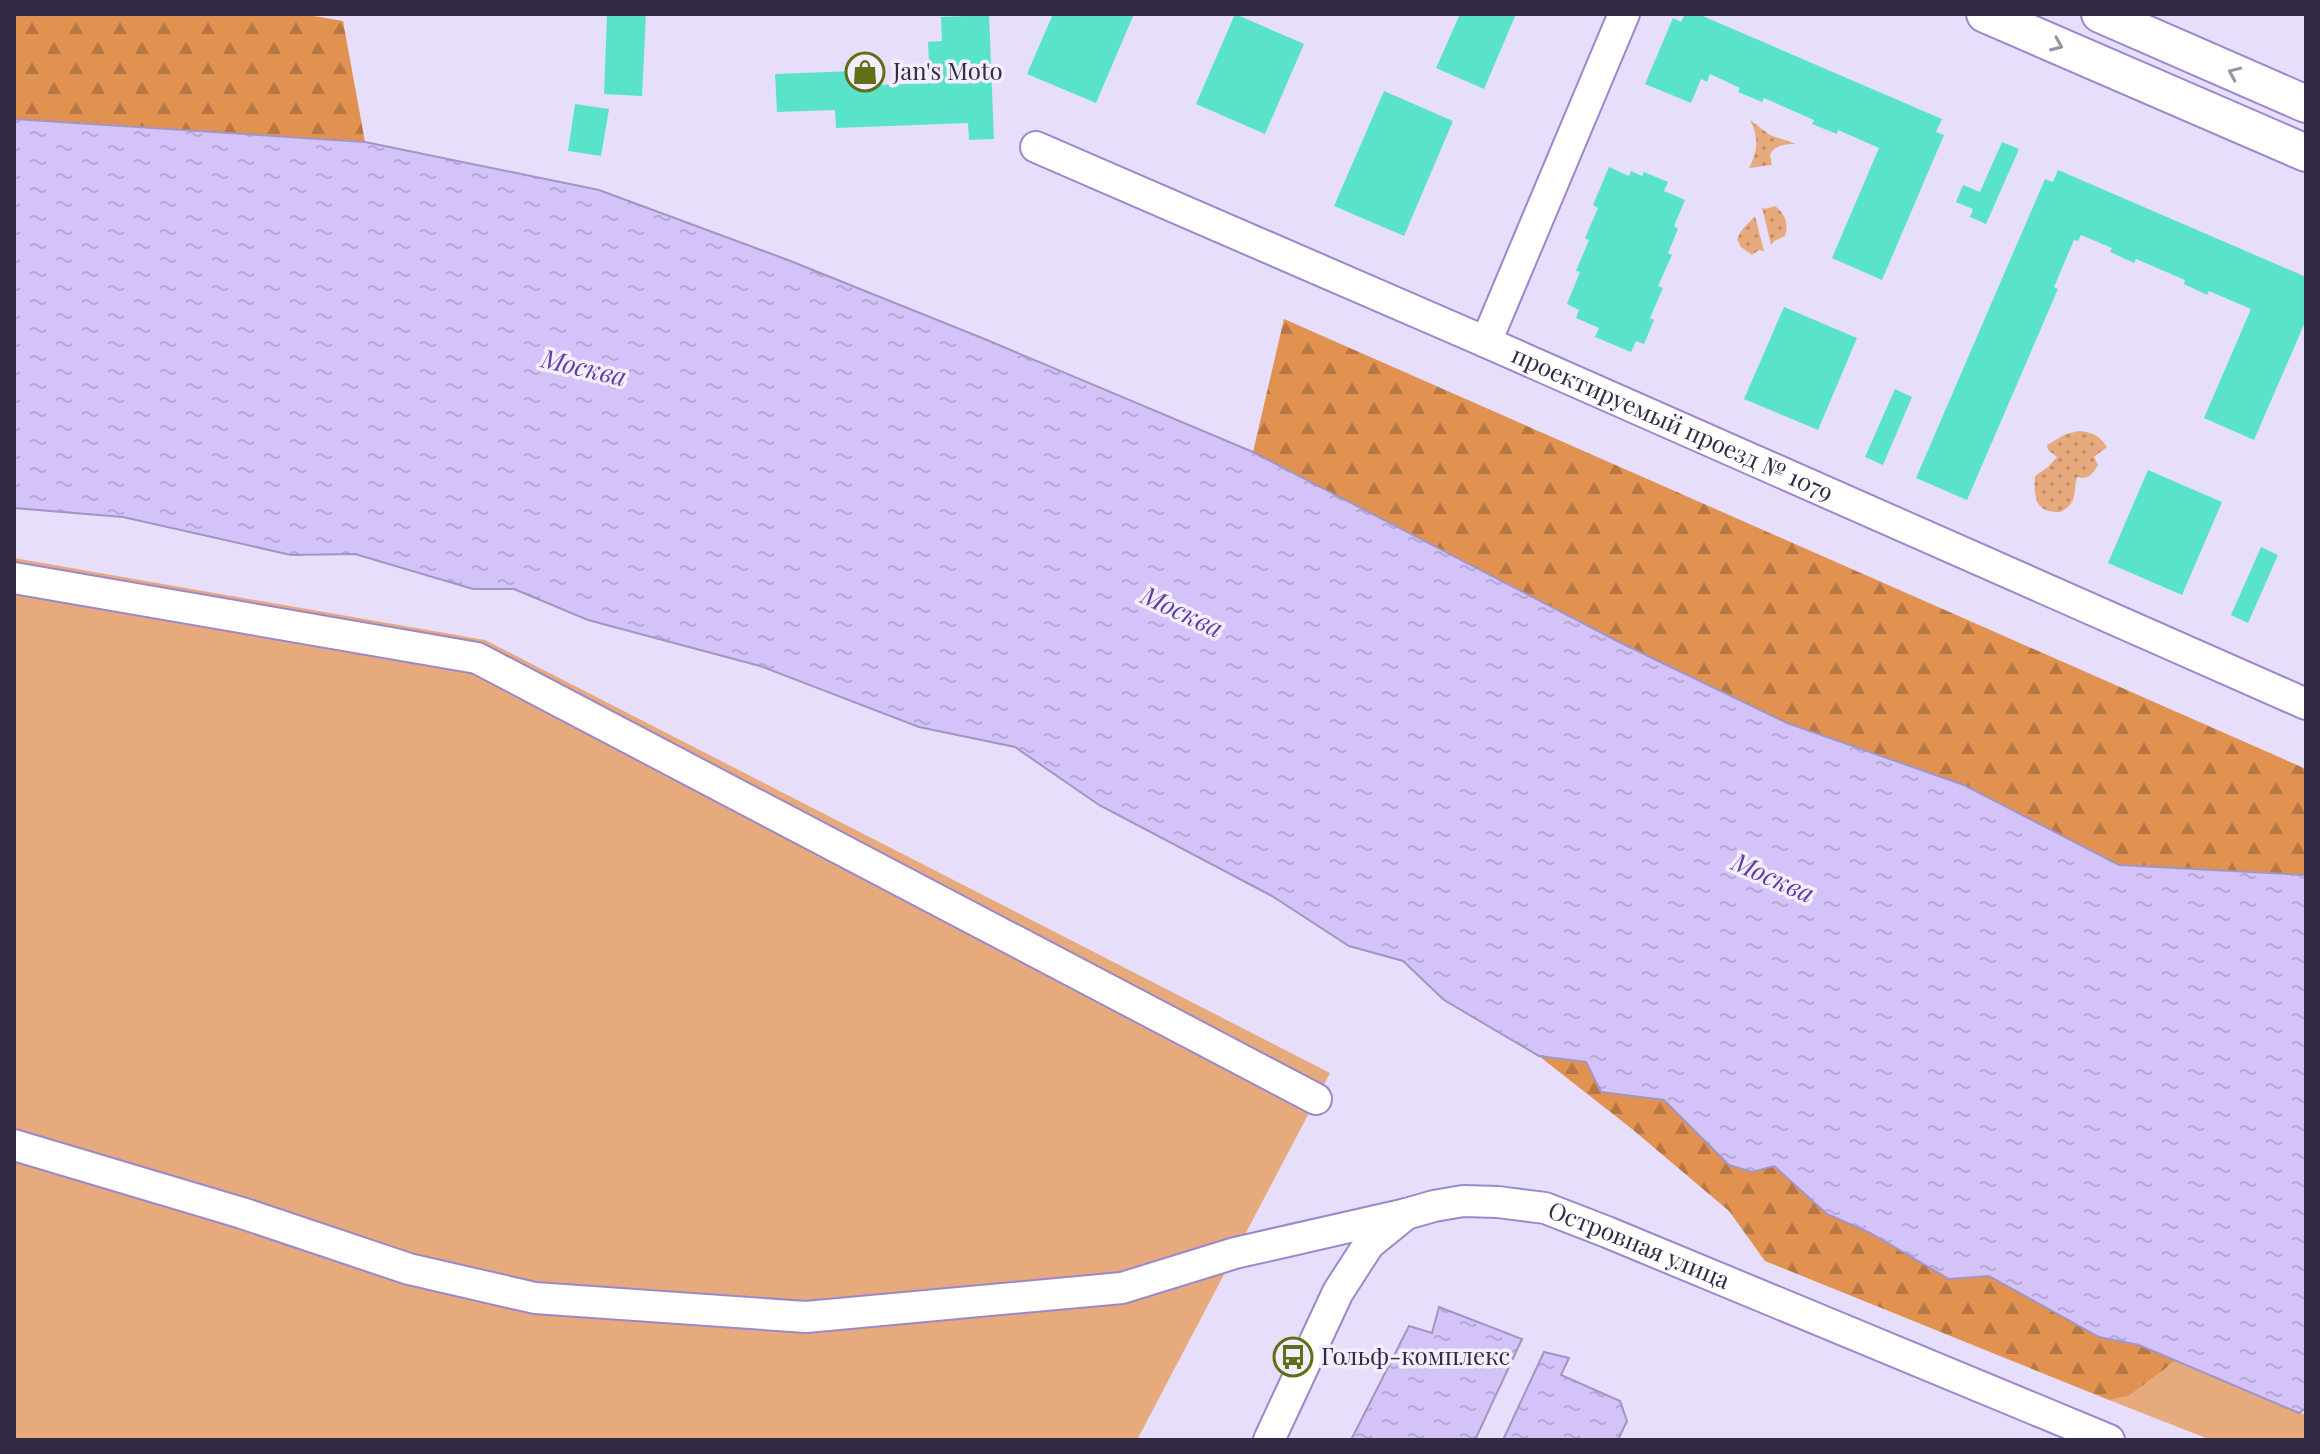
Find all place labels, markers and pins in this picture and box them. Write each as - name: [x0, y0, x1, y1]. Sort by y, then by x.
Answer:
- shop icon: Jan's Moto: [844, 51, 886, 93]
- place label: Jan's Moto: [892, 54, 1003, 86]
- bus stop icon: Гольф-комплекс: [1272, 1336, 1314, 1378]
- place label: Гольф-комплекс: [1321, 1339, 1510, 1371]

